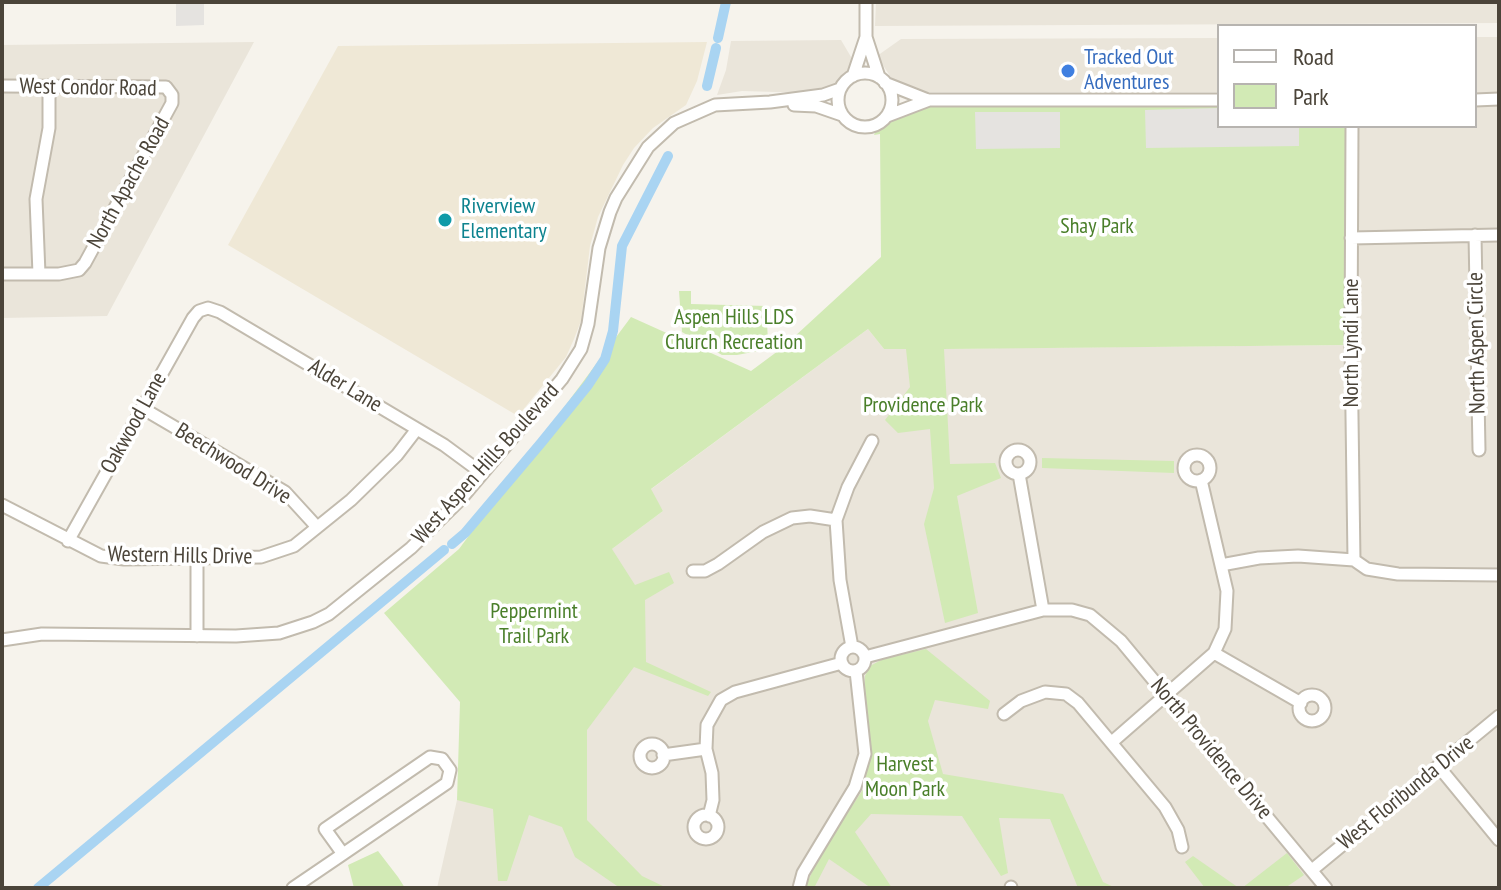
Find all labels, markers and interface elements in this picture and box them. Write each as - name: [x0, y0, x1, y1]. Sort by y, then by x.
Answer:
- legend: [1217, 24, 1477, 128]
- text: Road: [1293, 41, 1334, 72]
- place label: Tracked Out Adventures: [1084, 45, 1174, 96]
- marker: Tracked Out Adventures: [1059, 62, 1077, 80]
- street label: West Condor Road: [19, 74, 157, 102]
- text: Park: [1293, 81, 1329, 112]
- street label: North Apache Road: [82, 113, 176, 253]
- place label: Riverview Elementary: [461, 194, 547, 246]
- marker: Riverview Elementary: [436, 211, 454, 229]
- park label: Shay Park: [1060, 214, 1134, 240]
- street label: North Aspen Circle: [1463, 272, 1491, 414]
- street label: North Lyndi Lane: [1339, 279, 1365, 407]
- park label: Aspen Hills LDS Church Recreation: [665, 305, 803, 356]
- street label: Alder Lane: [303, 354, 387, 418]
- street label: Oakwood Lane: [95, 368, 173, 478]
- street label: West Aspen Hills Boulevard: [407, 378, 565, 550]
- park label: Providence Park: [863, 393, 983, 419]
- street label: Beechwood Drive: [170, 418, 296, 510]
- street label: Western Hills Drive: [107, 542, 253, 570]
- park label: Peppermint Trail Park: [490, 599, 578, 650]
- street label: North Providence Drive: [1144, 673, 1278, 825]
- street label: West Floribunda Drive: [1333, 730, 1479, 856]
- park label: Harvest Moon Park: [865, 752, 945, 804]

